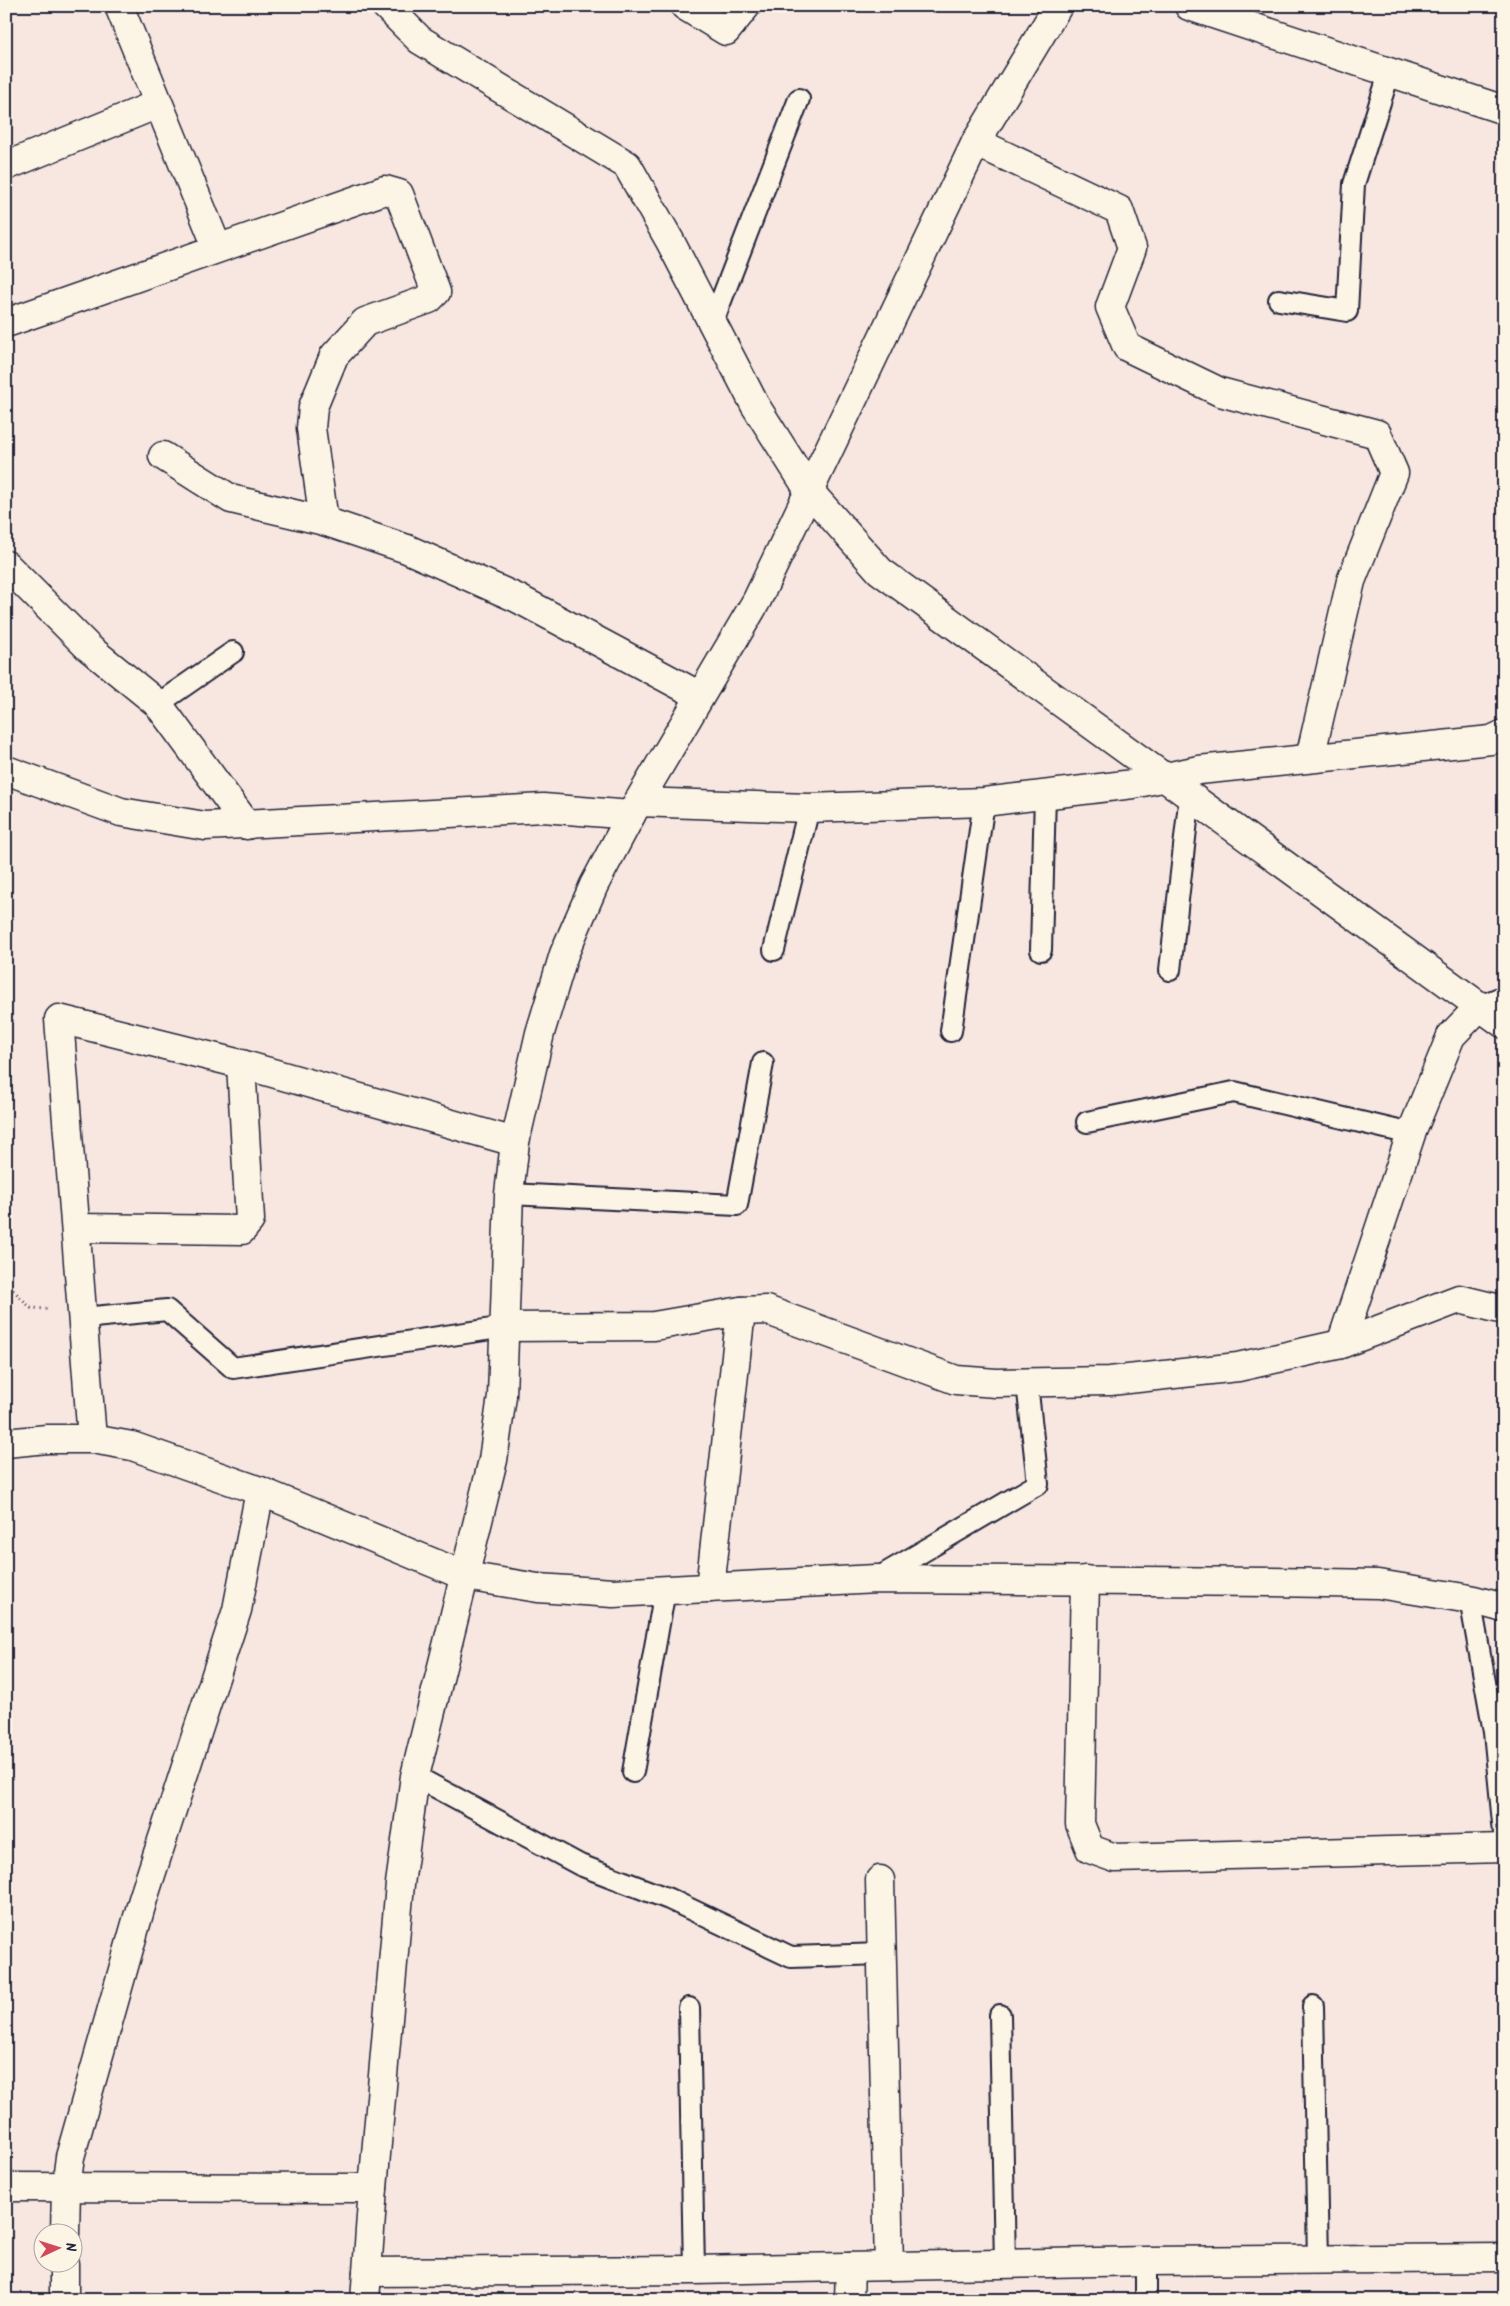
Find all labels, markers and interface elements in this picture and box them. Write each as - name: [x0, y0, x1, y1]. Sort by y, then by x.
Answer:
- north arrow: [32, 2224, 82, 2274]
- text: N: [59, 2242, 81, 2252]

